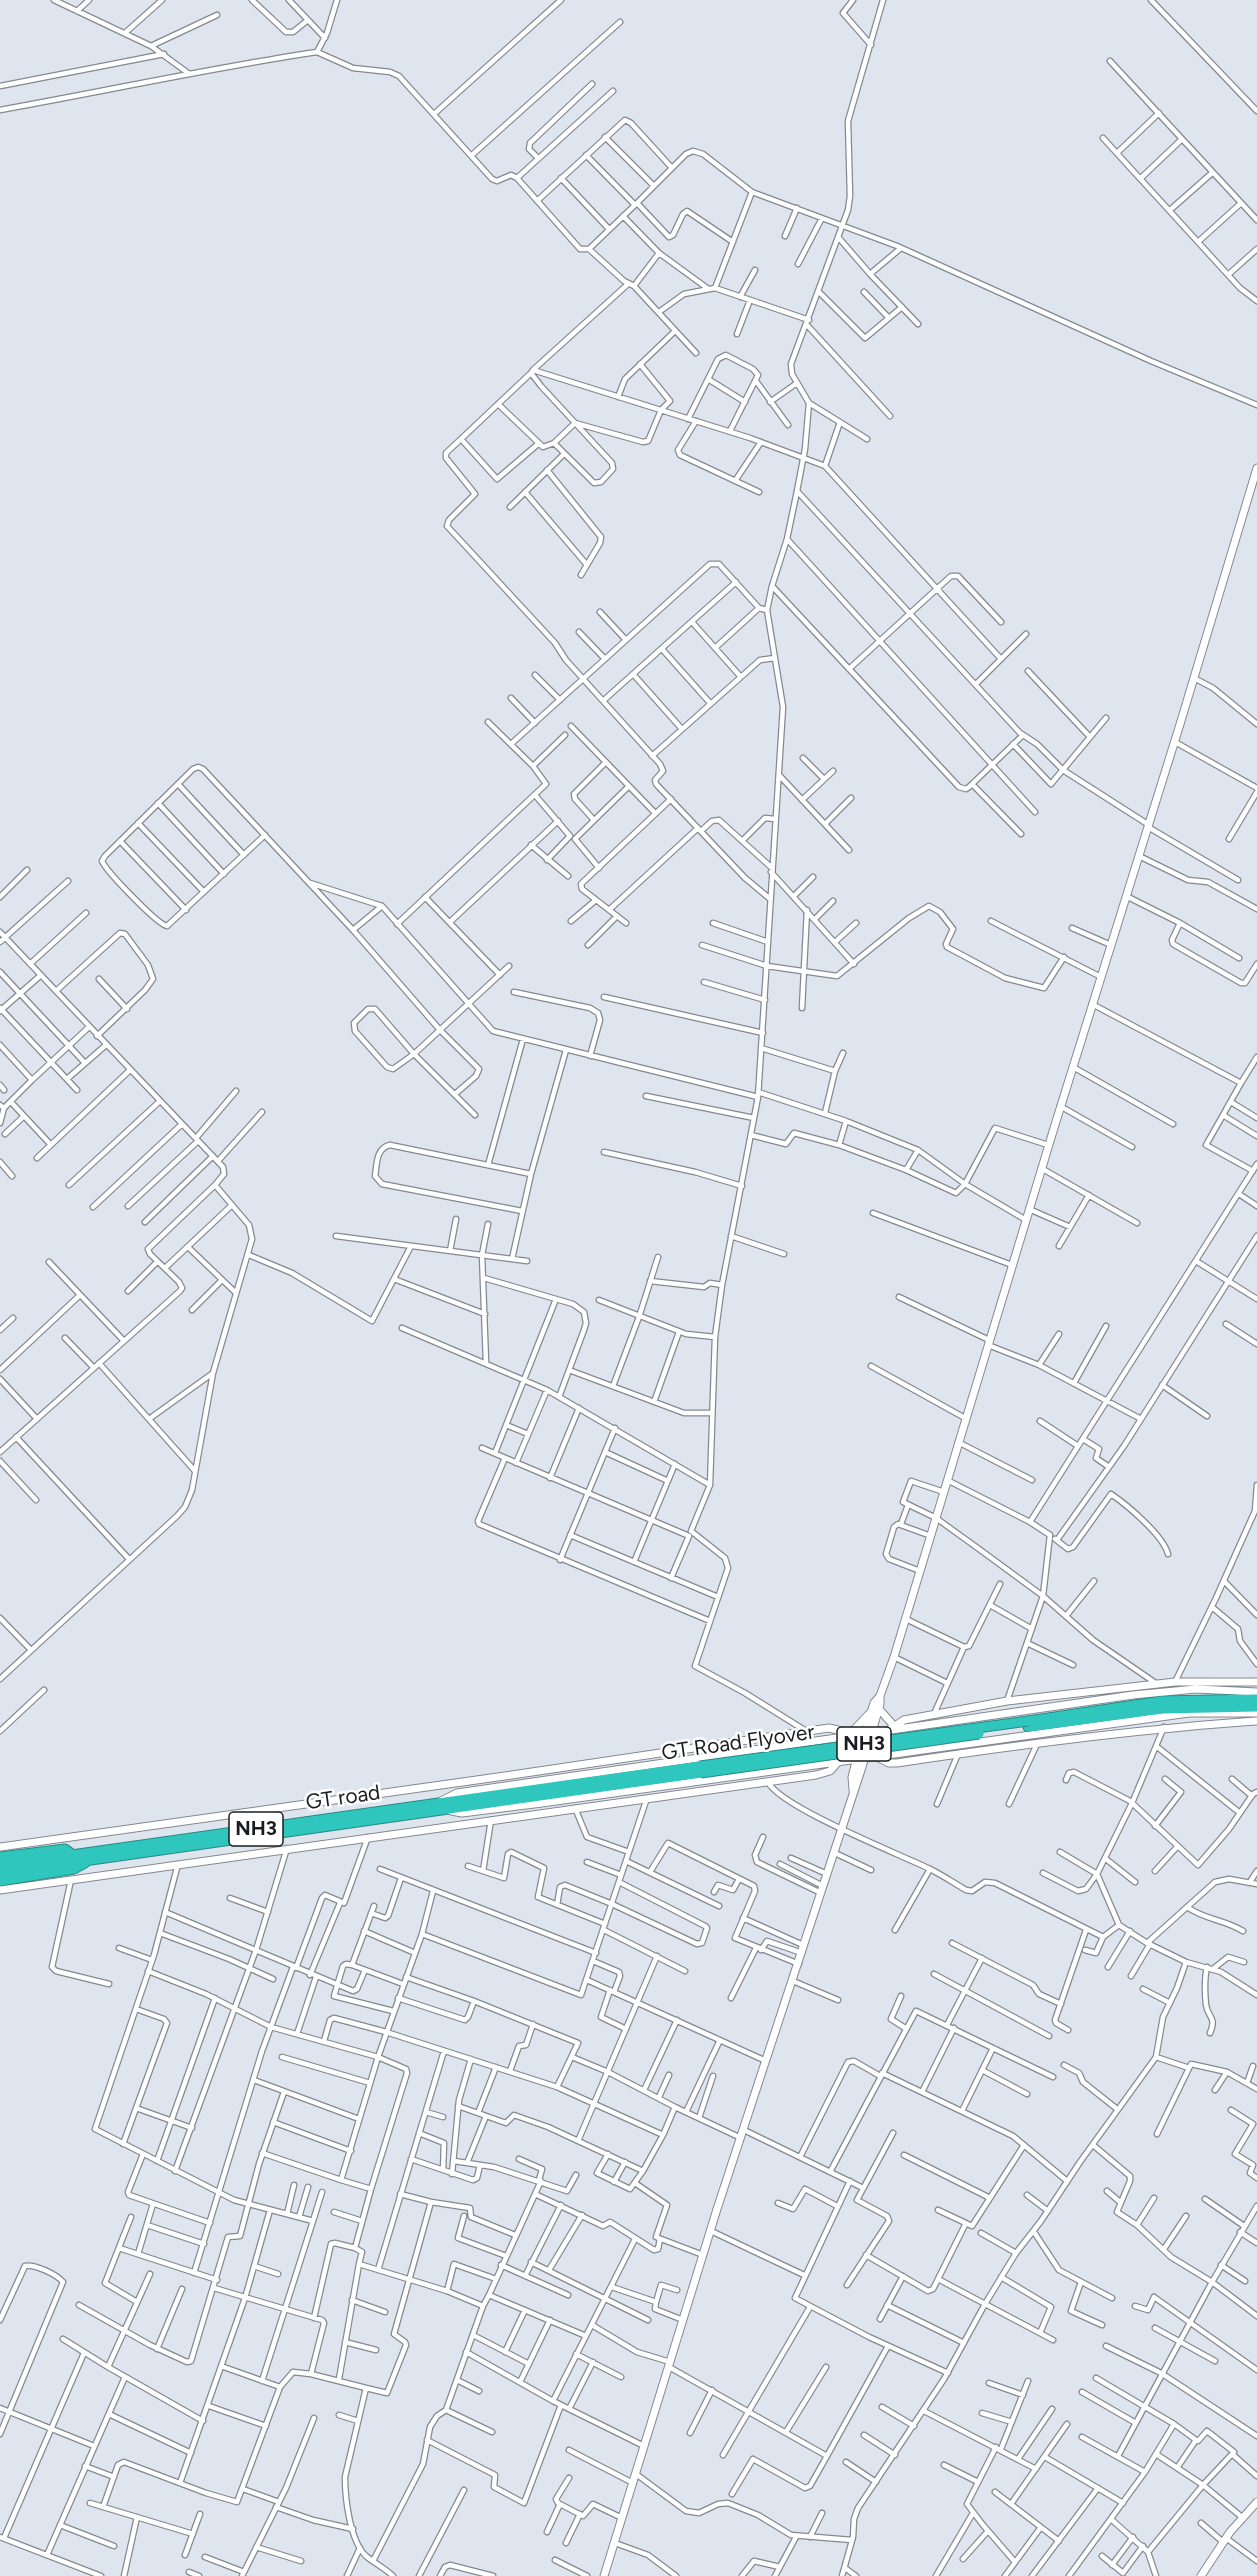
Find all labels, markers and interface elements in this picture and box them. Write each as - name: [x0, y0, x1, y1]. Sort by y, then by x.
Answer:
- street label: GT Road Flyover: [660, 1720, 816, 1766]
- road number: NH3: [837, 1727, 891, 1761]
- street label: GT road: [304, 1780, 382, 1816]
- road number: NH3: [229, 1812, 283, 1846]

